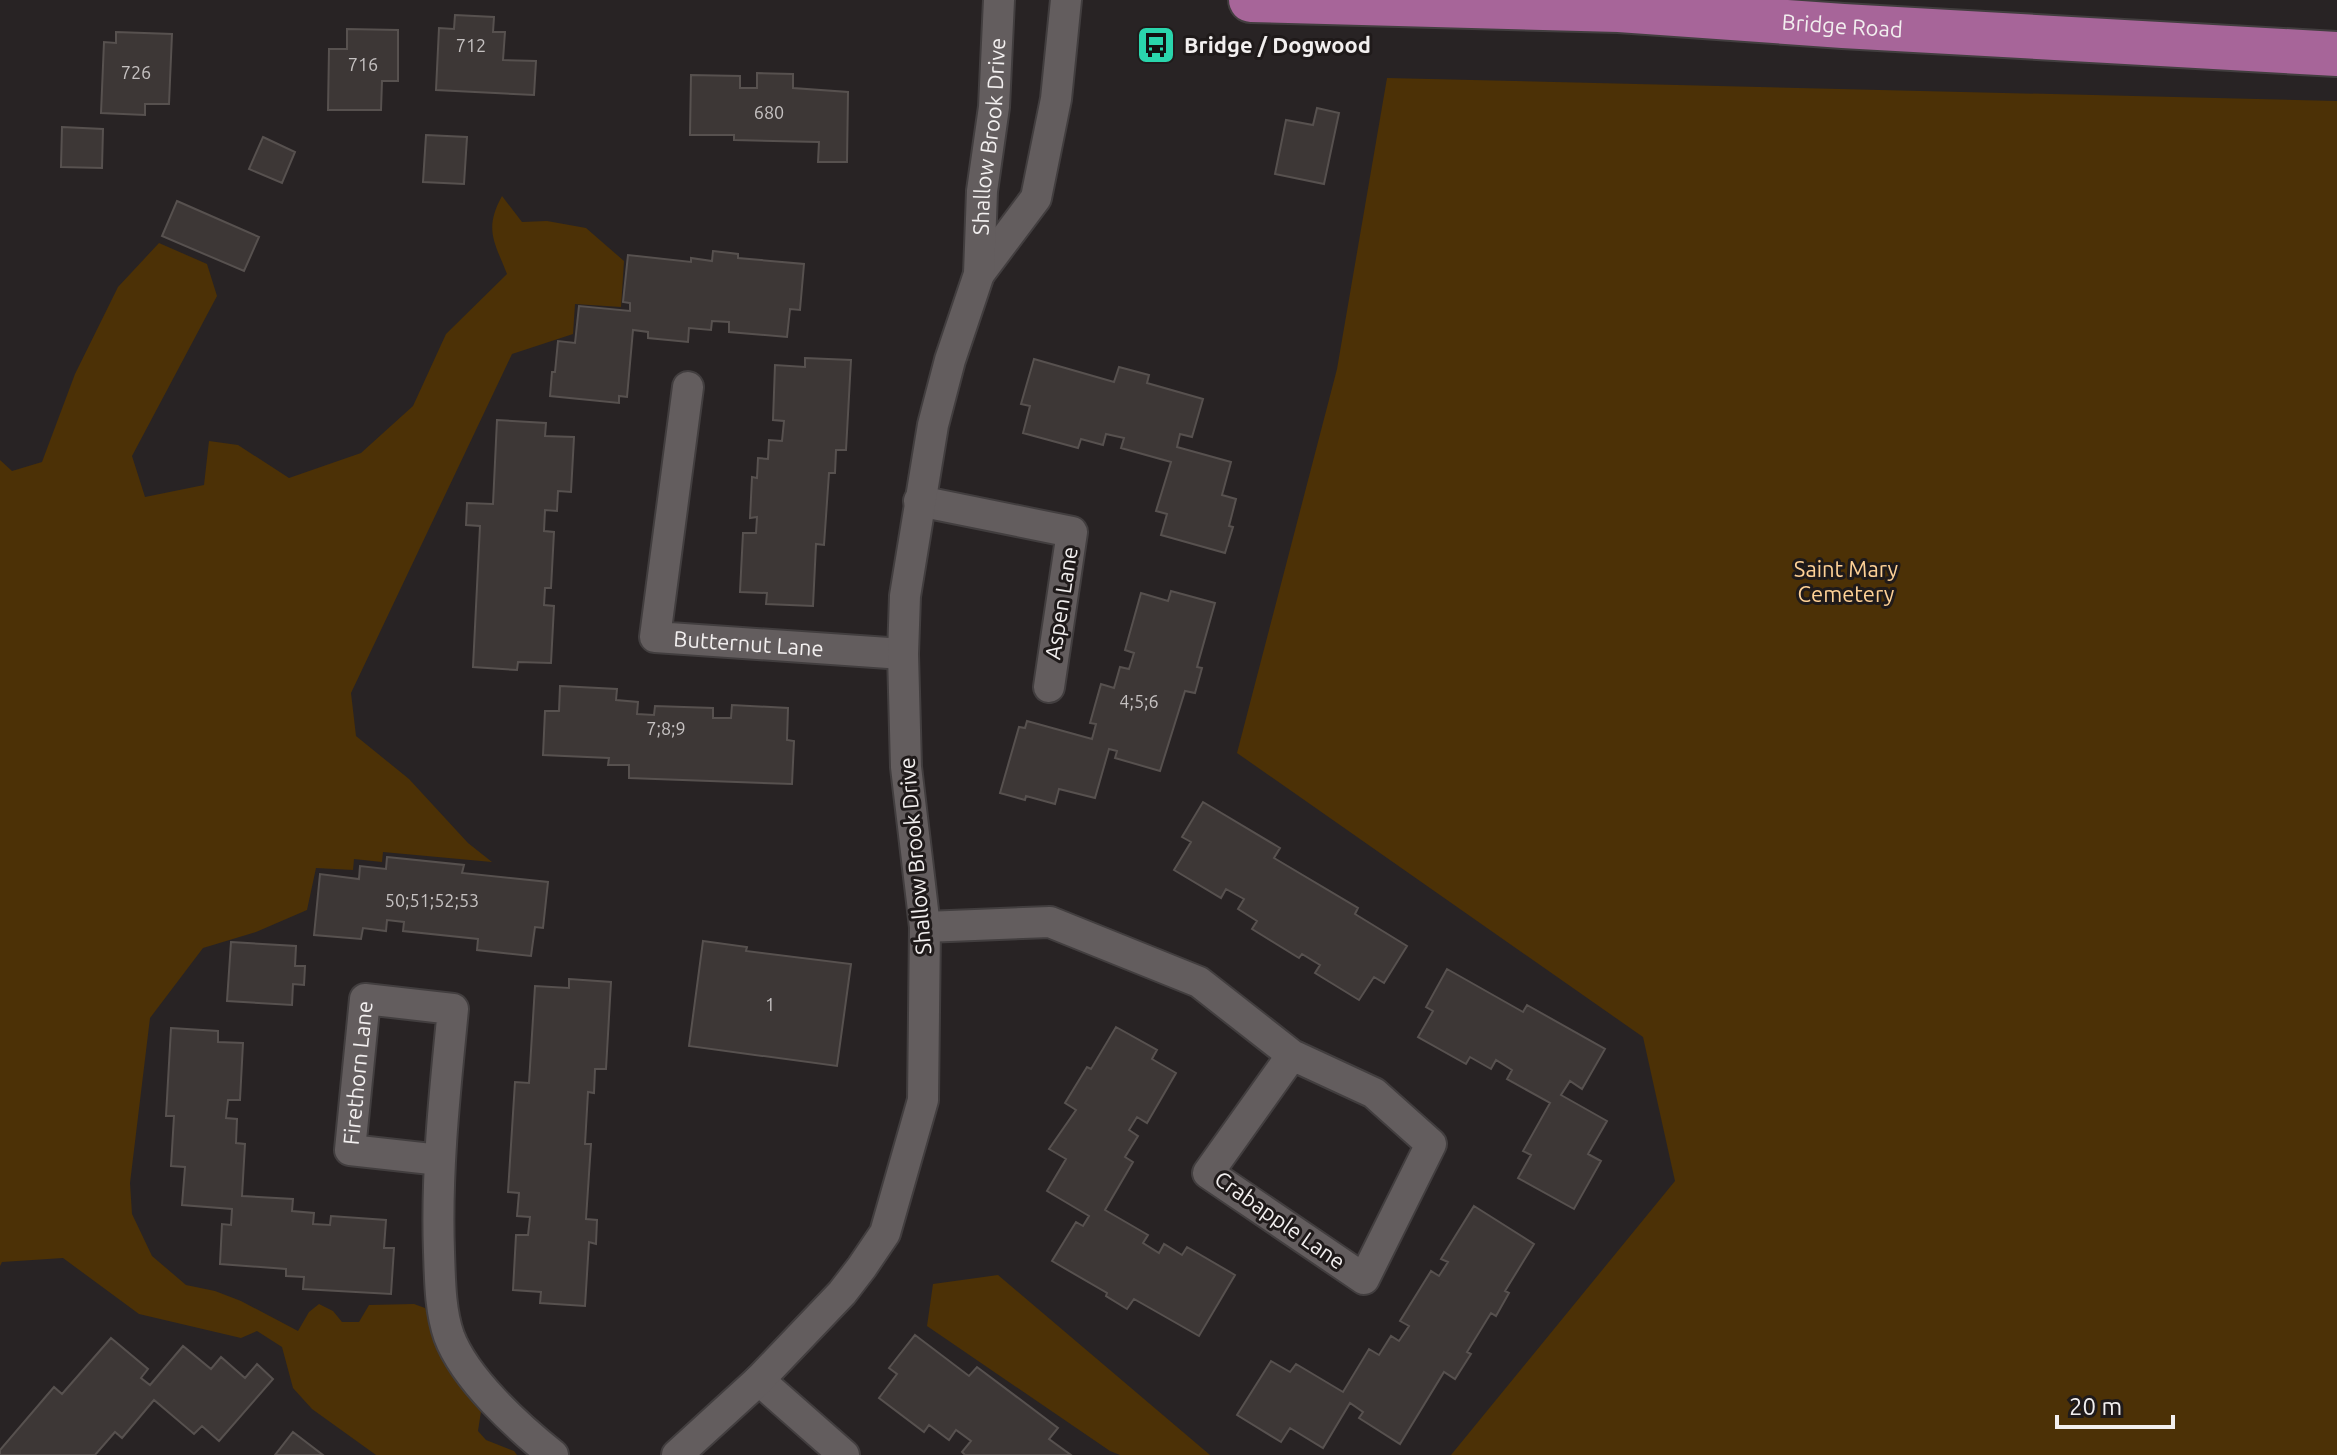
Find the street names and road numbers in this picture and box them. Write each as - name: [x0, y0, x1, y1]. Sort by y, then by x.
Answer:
- street label: Bridge Road: [1781, 9, 1904, 41]
- street label: Shallow Brook Drive: [967, 37, 1009, 236]
- street label: Aspen Lane: [1039, 545, 1082, 661]
- street label: Butternut Lane: [673, 625, 825, 661]
- street label: Shallow Brook Drive: [893, 756, 936, 956]
- street label: Firethorn Lane: [338, 1000, 377, 1146]
- street label: Crabapple Lane: [1210, 1165, 1350, 1274]

